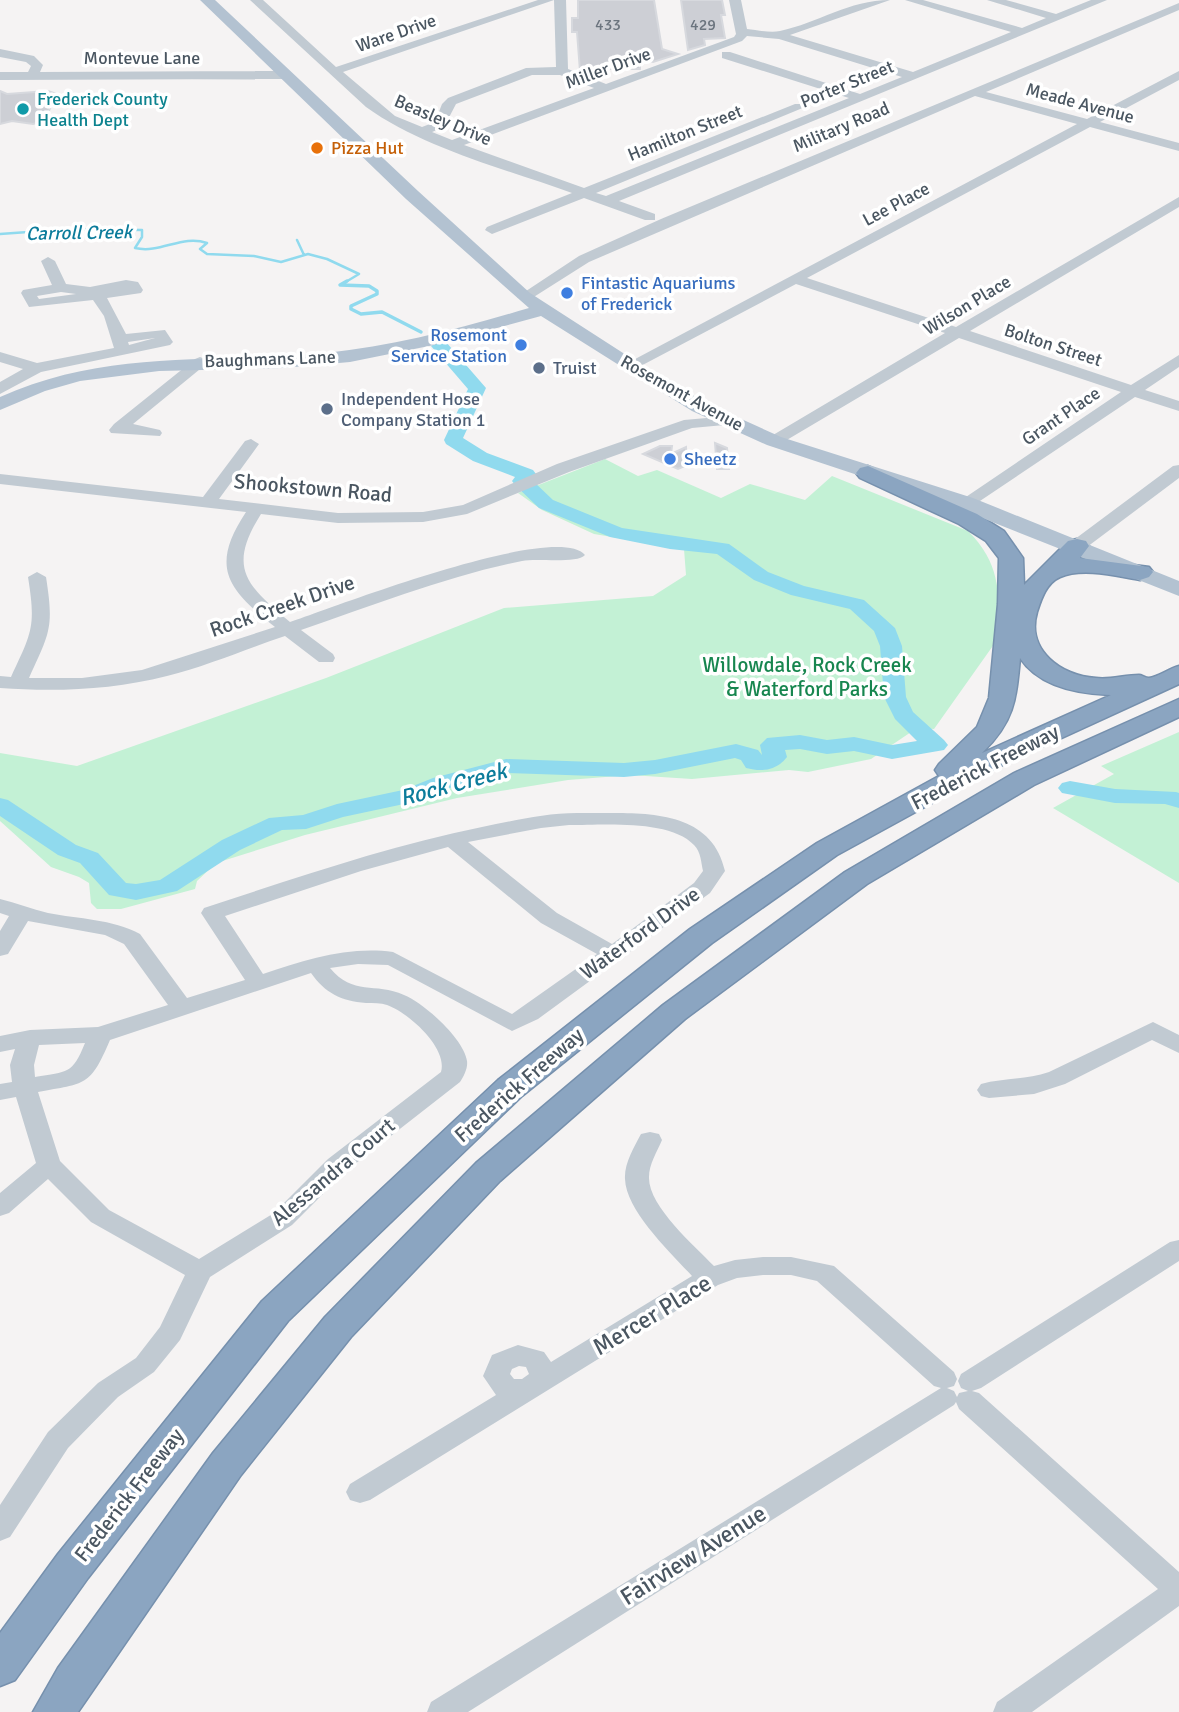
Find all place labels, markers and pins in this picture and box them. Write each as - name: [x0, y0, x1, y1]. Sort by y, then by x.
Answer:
- place label: Frederick County Health Dept: [37, 88, 168, 131]
- marker: Frederick County Health Dept: [15, 101, 31, 117]
- place label: Pizza Hut: [331, 137, 404, 159]
- marker: Pizza Hut: [309, 140, 325, 156]
- place label: Fintastic Aquariums of Frederick: [581, 272, 736, 315]
- marker: Fintastic Aquariums of Frederick: [559, 285, 575, 301]
- place label: Rosemont Service Station: [391, 324, 507, 367]
- marker: Rosemont Service Station: [513, 337, 529, 353]
- place label: Truist: [553, 357, 596, 379]
- marker: Truist: [531, 360, 547, 376]
- place label: Independent Hose Company Station 1: [341, 388, 485, 431]
- marker: Independent Hose Company Station 1: [319, 401, 335, 417]
- place label: Sheetz: [684, 448, 736, 470]
- marker: Sheetz: [662, 451, 678, 467]

